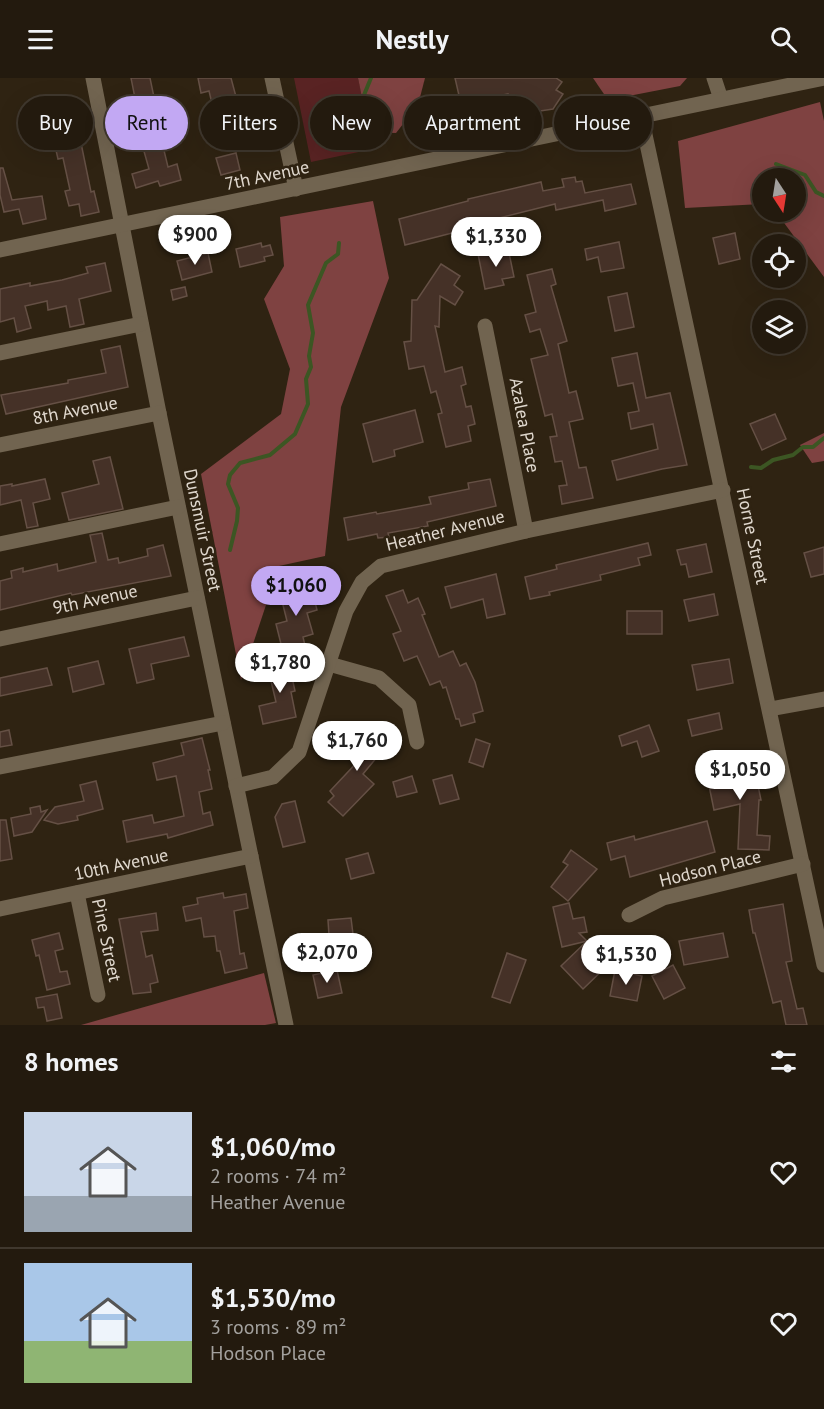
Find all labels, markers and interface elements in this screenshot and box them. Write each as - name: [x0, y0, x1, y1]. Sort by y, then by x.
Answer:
- text: Nestly: [375, 22, 449, 56]
- icon: menu: [24, 23, 57, 56]
- icon: search: [767, 23, 800, 56]
- chip: Buy: [18, 96, 93, 150]
- chip: Rent: [105, 96, 188, 150]
- chip: Filters: [200, 96, 298, 150]
- chip: New: [310, 96, 392, 150]
- chip: Apartment: [404, 96, 542, 150]
- chip: House: [554, 96, 652, 150]
- street label: 7th Avenue: [223, 155, 311, 195]
- north arrow: [752, 168, 806, 222]
- map controls: [752, 168, 806, 354]
- pin: $900: [159, 215, 231, 266]
- pin: $1,330: [447, 217, 545, 268]
- text: $900: [172, 221, 218, 247]
- text: $1,330: [465, 223, 527, 249]
- button: locate: [752, 234, 806, 288]
- button: layers: [752, 300, 806, 354]
- street label: Azalea Place: [505, 376, 545, 474]
- street label: 8th Avenue: [30, 390, 120, 430]
- street label: Dunsmuir Street: [179, 467, 227, 593]
- street label: Horne Street: [732, 486, 774, 586]
- street label: Heather Avenue: [383, 504, 507, 556]
- pin: $1,060: [247, 566, 345, 617]
- text: $1,060: [265, 572, 327, 598]
- street label: 9th Avenue: [50, 579, 140, 619]
- pin: $1,780: [231, 643, 329, 694]
- text: $1,780: [249, 649, 311, 675]
- pin: $1,760: [308, 721, 406, 772]
- text: $1,760: [326, 727, 388, 753]
- pin: $1,050: [691, 750, 789, 801]
- text: $1,050: [709, 756, 771, 782]
- street label: 10th Avenue: [72, 843, 170, 885]
- street label: Hodson Place: [657, 844, 763, 892]
- street label: Pine Street: [87, 896, 127, 984]
- pin: $2,070: [278, 933, 376, 984]
- pin: $1,530: [577, 935, 675, 986]
- text: $2,070: [296, 939, 358, 965]
- text: $1,530: [595, 941, 657, 967]
- text: 8 homes: [24, 1045, 119, 1078]
- icon: filters: [767, 1045, 800, 1078]
- text: $1,060/mo: [210, 1130, 336, 1163]
- icon: home: [72, 1136, 144, 1208]
- icon: heart: [767, 1156, 800, 1189]
- text: 2 rooms · 74 m²: [210, 1163, 346, 1189]
- text: Heather Avenue: [210, 1189, 345, 1215]
- text: $1,530/mo: [210, 1281, 336, 1314]
- icon: home: [72, 1287, 144, 1359]
- icon: heart: [767, 1307, 800, 1340]
- text: 3 rooms · 89 m²: [210, 1314, 346, 1340]
- text: Hodson Place: [210, 1340, 326, 1366]

